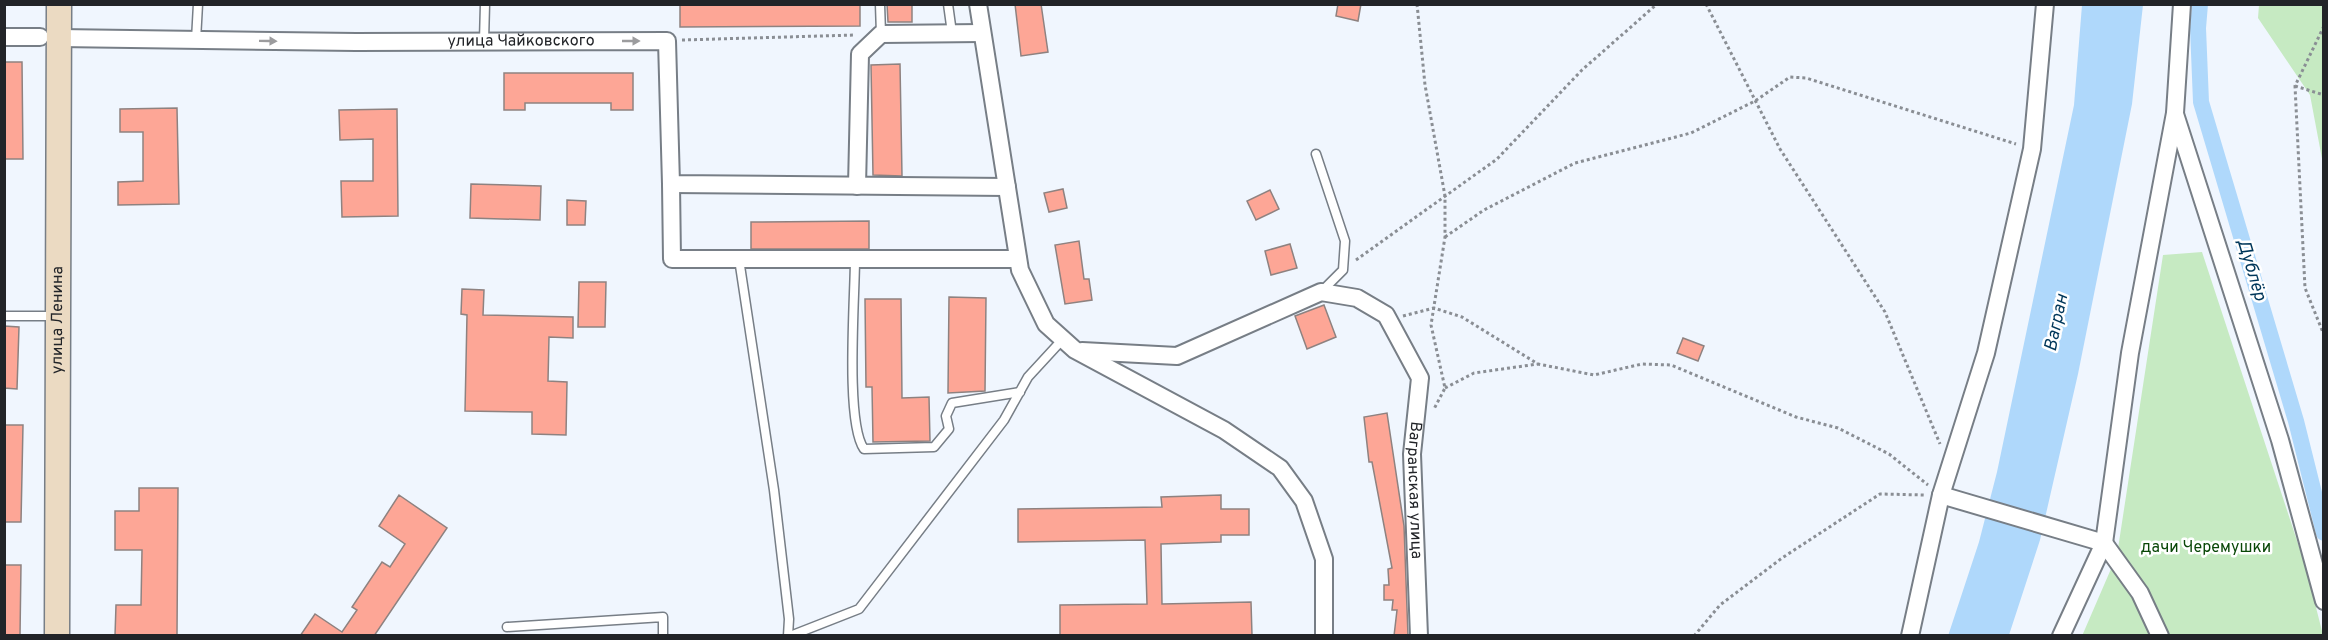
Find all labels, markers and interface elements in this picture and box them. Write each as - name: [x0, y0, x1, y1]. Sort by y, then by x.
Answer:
- street label: улица Чайковского: [447, 31, 595, 52]
- one-way arrow: [259, 36, 278, 46]
- one-way arrow: [622, 36, 641, 46]
- water label: Дублёр: [2231, 236, 2271, 304]
- street label: улица Ленина: [48, 266, 68, 374]
- water label: Вагран: [2040, 292, 2074, 354]
- street label: Вагранская улица: [1402, 420, 1426, 559]
- park label: дачи Черемушки: [2141, 538, 2271, 558]

